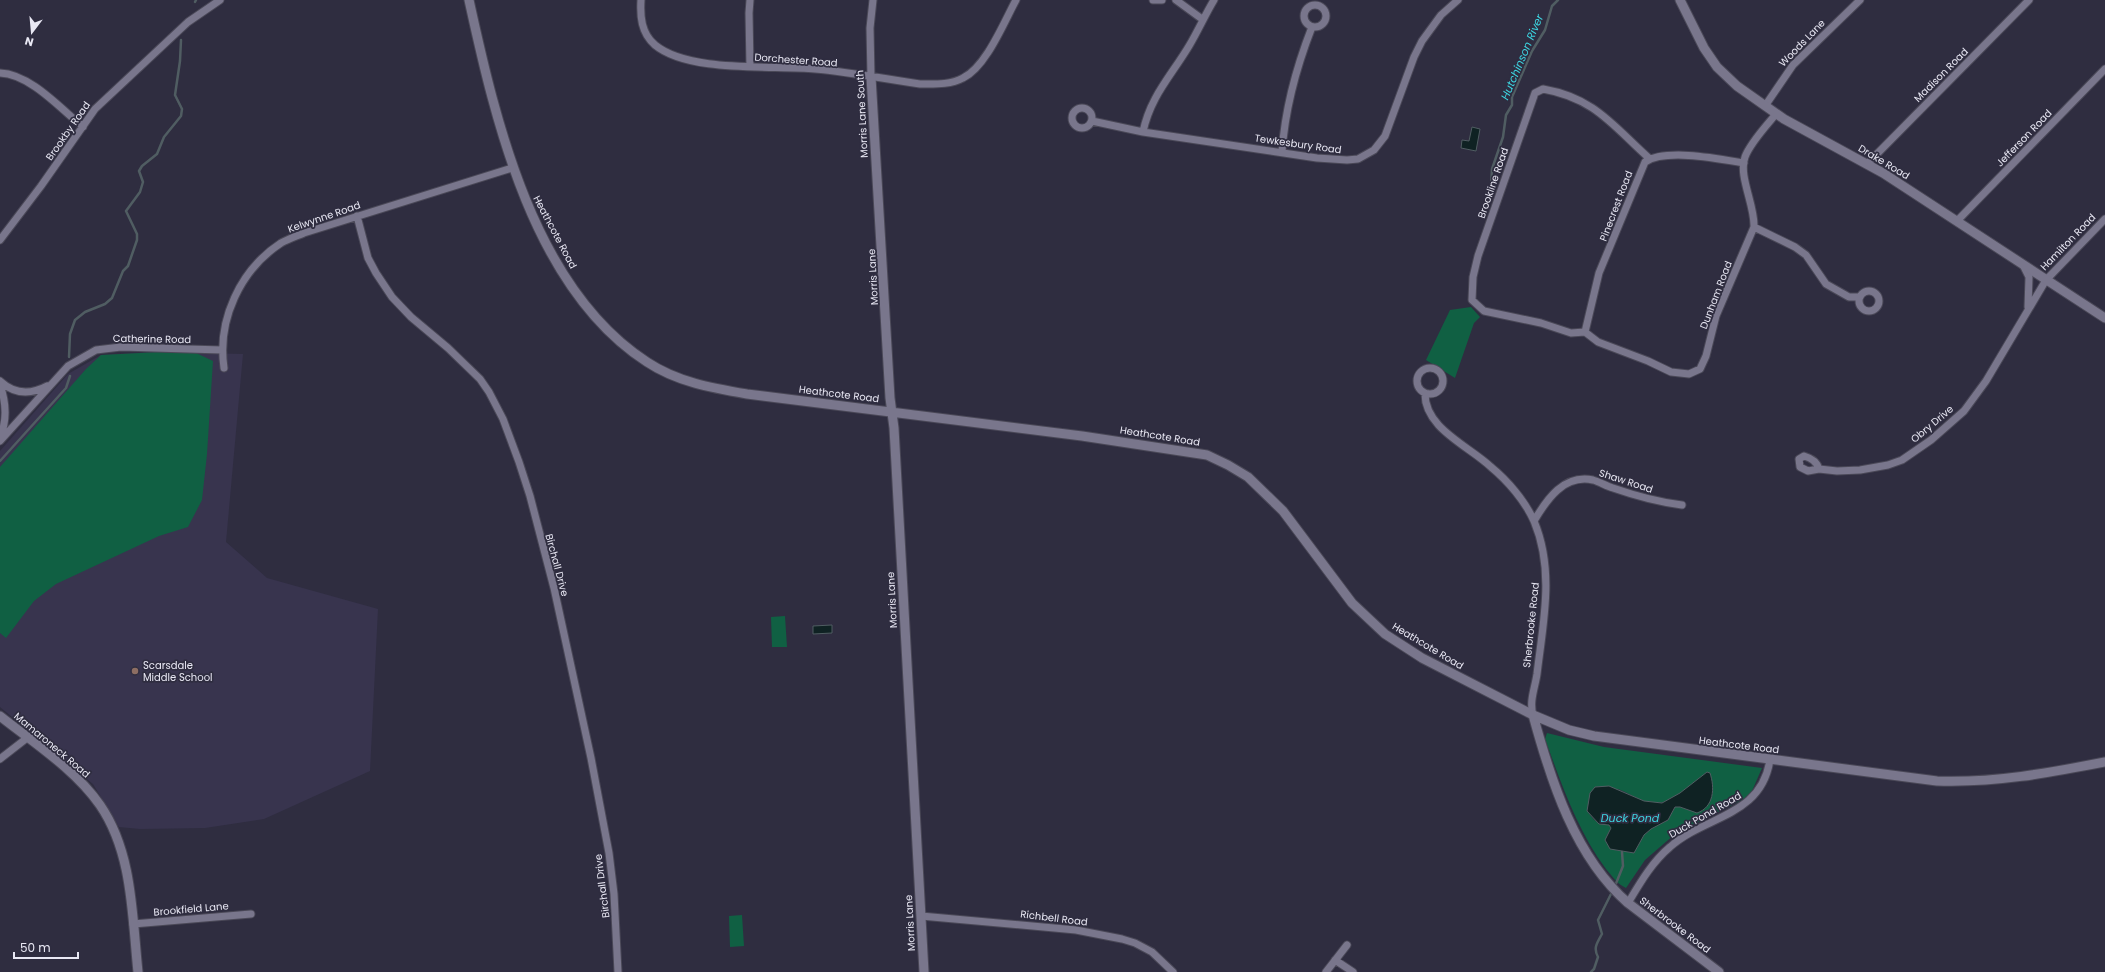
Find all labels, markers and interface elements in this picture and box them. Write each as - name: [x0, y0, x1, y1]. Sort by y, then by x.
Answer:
- water label: Hutchinson River: [1497, 11, 1548, 102]
- north arrow: [12, 12, 52, 52]
- street label: Woods Lane: [1775, 16, 1829, 70]
- text: N: [23, 33, 35, 50]
- street label: Madison Road: [1910, 44, 1972, 106]
- street label: Dorchester Road: [754, 50, 838, 70]
- street label: Morris Lane South: [852, 70, 872, 158]
- street label: Brookby Road: [42, 98, 94, 164]
- street label: Jefferson Road: [1993, 106, 2055, 170]
- street label: Tewkesbury Road: [1254, 130, 1342, 158]
- street label: Drake Road: [1855, 141, 1913, 183]
- street label: Brookline Road: [1474, 146, 1512, 220]
- street label: Pinecrest Road: [1596, 169, 1636, 243]
- street label: Heathcote Road: [529, 193, 581, 271]
- street label: Kelwynne Road: [286, 198, 362, 236]
- street label: Hamilton Road: [2037, 210, 2099, 274]
- street label: Morris Lane: [864, 248, 882, 306]
- street label: Dunham Road: [1696, 259, 1736, 331]
- street label: Catherine Road: [113, 331, 191, 347]
- street label: Heathcote Road: [798, 382, 880, 406]
- street label: Obry Drive: [1907, 402, 1957, 446]
- street label: Heathcote Road: [1119, 422, 1201, 450]
- street label: Shaw Road: [1597, 465, 1655, 497]
- street label: Birchall Drive: [541, 532, 573, 598]
- street label: Morris Lane: [883, 571, 901, 629]
- street label: Sherbrooke Road: [1519, 582, 1543, 668]
- street label: Heathcote Road: [1389, 619, 1467, 673]
- place label: Scarsdale Middle School: [143, 658, 213, 685]
- marker: Scarsdale Middle School: [130, 666, 140, 676]
- street label: Mamaroneck Road: [11, 709, 93, 781]
- street label: Heathcote Road: [1698, 733, 1780, 757]
- street label: Duck Pond Road: [1666, 788, 1744, 842]
- water label: Duck Pond: [1601, 810, 1660, 826]
- street label: Birchall Drive: [591, 853, 613, 919]
- street label: Sherbrooke Road: [1636, 893, 1714, 957]
- street label: Morris Lane: [901, 894, 919, 952]
- street label: Brookfield Lane: [153, 898, 229, 920]
- street label: Richbell Road: [1020, 906, 1088, 930]
- scale bar: [14, 934, 78, 960]
- text: 50 m: [20, 939, 51, 956]

